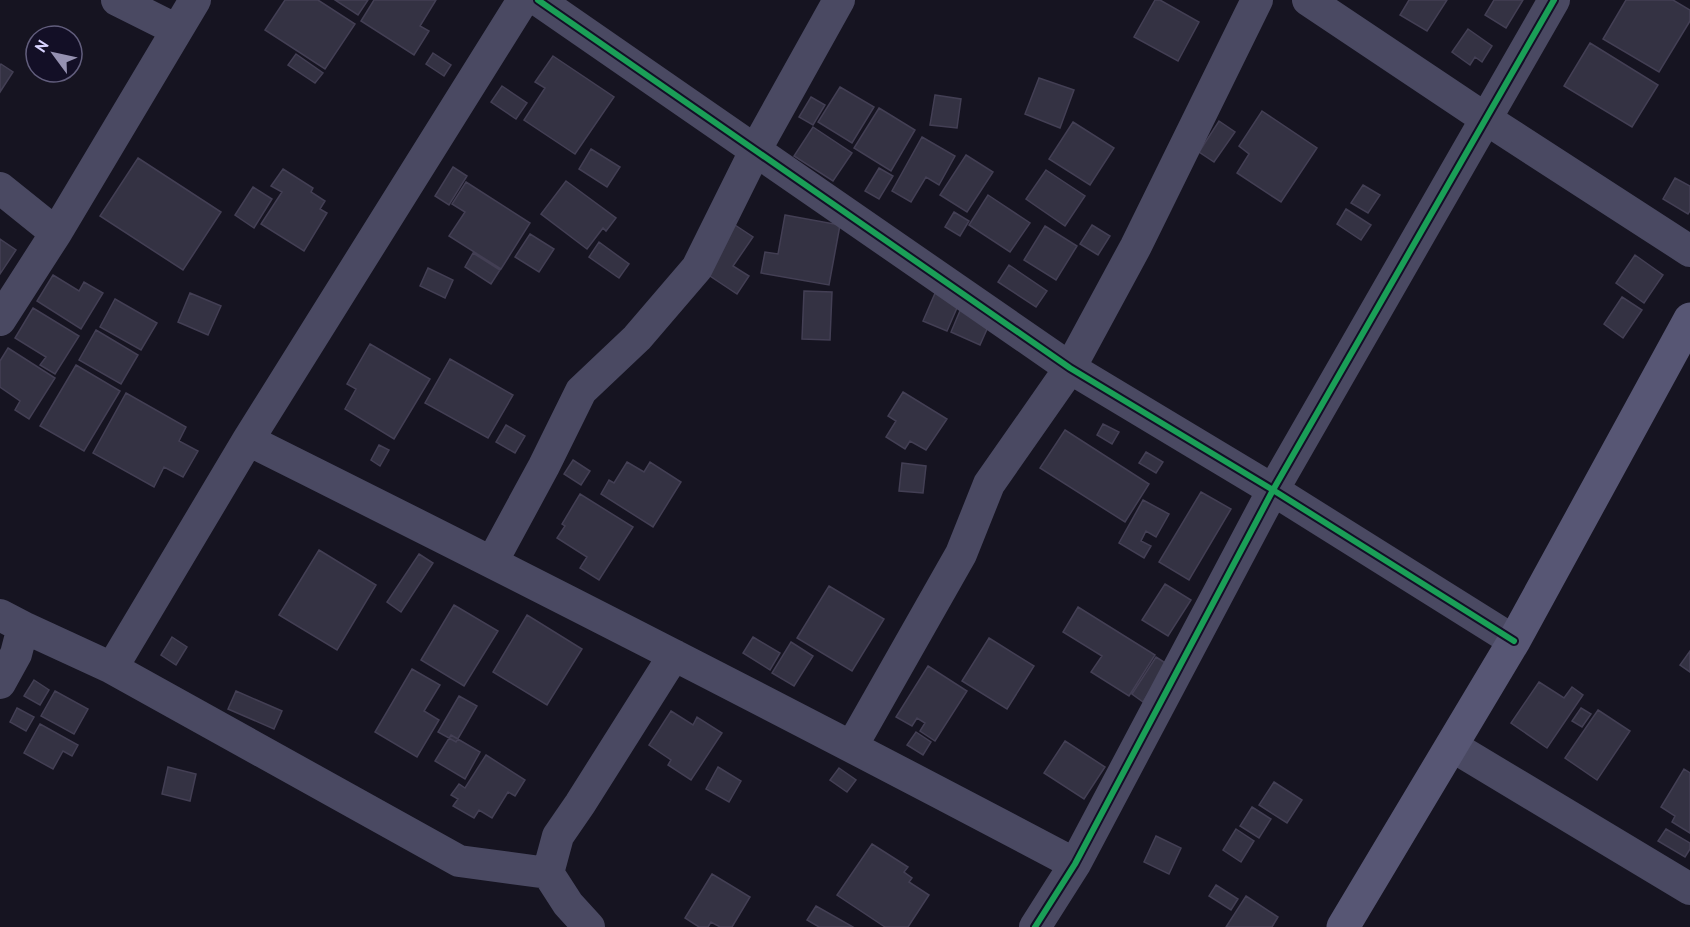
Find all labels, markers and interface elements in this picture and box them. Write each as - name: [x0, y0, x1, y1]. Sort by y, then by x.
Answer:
- north arrow: [24, 24, 84, 84]
- text: N: [30, 36, 53, 56]

